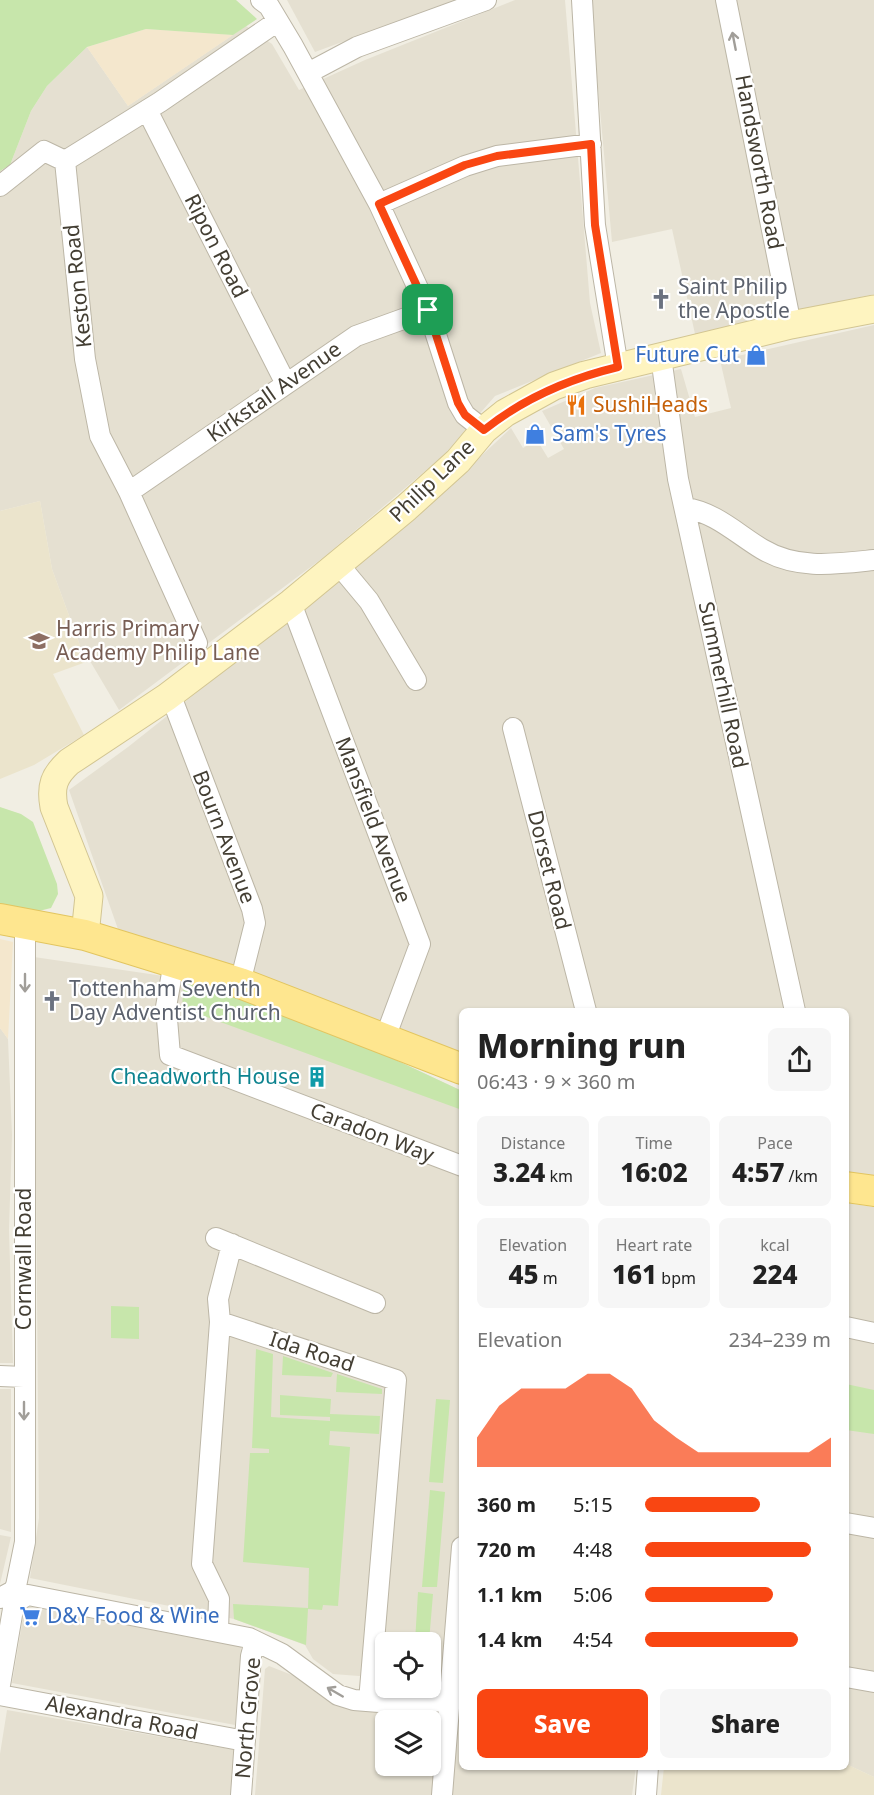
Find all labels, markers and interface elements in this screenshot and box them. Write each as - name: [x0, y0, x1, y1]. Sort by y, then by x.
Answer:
- one-way arrow: [728, 31, 739, 51]
- street label: Handsworth Road: [729, 72, 791, 252]
- street label: Ripon Road: [179, 189, 255, 302]
- street label: Keston Road: [57, 223, 97, 349]
- place label: Saint Philip the Apostle: [678, 272, 790, 324]
- pin: [402, 284, 453, 335]
- church icon: Saint Philip the Apostle: [649, 287, 673, 311]
- icon: arrive: [411, 293, 444, 326]
- street label: Kirkstall Avenue: [201, 334, 346, 448]
- place label: Future Cut: [635, 340, 739, 368]
- shop icon: Future Cut: [744, 343, 768, 367]
- place label: SushiHeads: [593, 390, 708, 418]
- restaurant icon: SushiHeads: [564, 393, 588, 417]
- place label: Sam's Tyres: [552, 419, 666, 447]
- shop icon: Sam's Tyres: [523, 422, 547, 446]
- street label: Philip Lane: [383, 433, 480, 528]
- street label: Summerhill Road: [693, 599, 755, 771]
- place label: Harris Primary Academy Philip Lane: [56, 614, 260, 666]
- school or university icon: Harris Primary Academy Philip Lane: [27, 629, 51, 653]
- street label: Mansfield Avenue: [329, 733, 419, 907]
- street label: Bourn Avenue: [187, 766, 263, 907]
- street label: Dorset Road: [522, 807, 578, 932]
- one-way arrow: [19, 973, 31, 993]
- place label: Tottenham Seventh Day Adventist Church: [69, 974, 281, 1026]
- church icon: Tottenham Seventh Day Adventist Church: [40, 989, 64, 1013]
- text: Morning run: [477, 1023, 686, 1068]
- button: share: [768, 1028, 831, 1091]
- place label: Cheadworth House: [110, 1062, 300, 1090]
- building icon: Cheadworth House: [305, 1065, 329, 1089]
- text: 06:43 · 9 × 360 m: [477, 1068, 635, 1095]
- street label: Caradon Way: [306, 1096, 439, 1169]
- text: Distance: [501, 1132, 565, 1154]
- text: Time: [635, 1132, 673, 1154]
- text: Pace: [757, 1132, 793, 1154]
- text: 3.24: [493, 1154, 545, 1190]
- text: 16:02: [620, 1154, 688, 1190]
- text: 4:57: [732, 1154, 784, 1190]
- text: km: [545, 1165, 573, 1187]
- text: /km: [784, 1165, 818, 1187]
- street label: Cornwall Road: [9, 1188, 37, 1330]
- text: Elevation: [499, 1234, 567, 1256]
- text: Heart rate: [616, 1234, 692, 1256]
- text: kcal: [760, 1234, 790, 1256]
- text: 45: [508, 1256, 538, 1292]
- text: 161: [612, 1256, 657, 1292]
- text: 224: [752, 1256, 798, 1292]
- text: m: [538, 1267, 558, 1289]
- text: bpm: [657, 1267, 696, 1289]
- street label: Ida Road: [266, 1324, 358, 1378]
- text: Elevation: [477, 1326, 562, 1353]
- text: 234–239 m: [728, 1326, 831, 1353]
- one-way arrow: [18, 1401, 30, 1421]
- text: 360 m: [477, 1491, 536, 1518]
- text: 5:15: [573, 1491, 613, 1518]
- text: 720 m: [477, 1536, 536, 1563]
- text: 4:48: [573, 1536, 613, 1563]
- text: 1.1 km: [477, 1581, 543, 1608]
- text: 5:06: [573, 1581, 613, 1608]
- place label: D&Y Food & Wine: [47, 1601, 220, 1629]
- supermarket icon: D&Y Food & Wine: [18, 1604, 42, 1628]
- text: 1.4 km: [477, 1626, 543, 1653]
- text: 4:54: [573, 1626, 613, 1653]
- map controls: [375, 1632, 441, 1776]
- button: locate: [375, 1632, 441, 1698]
- street label: North Grove: [228, 1656, 266, 1780]
- one-way arrow: [327, 1686, 344, 1698]
- street label: Alexandra Road: [43, 1688, 201, 1746]
- button: Save: [477, 1689, 648, 1758]
- button: Share: [660, 1689, 831, 1758]
- button: layers: [375, 1710, 441, 1776]

